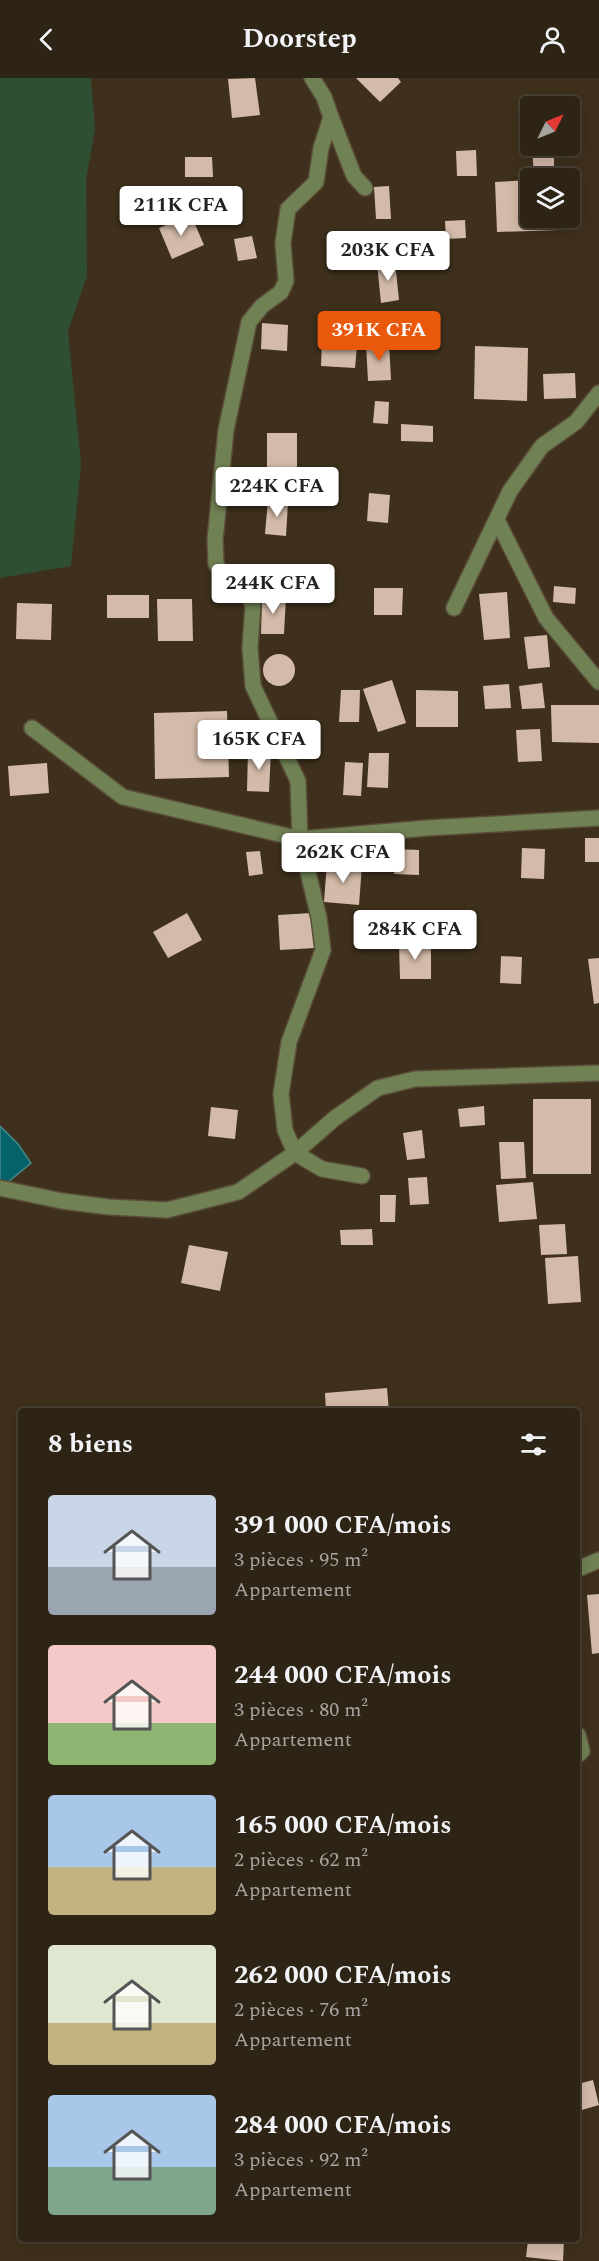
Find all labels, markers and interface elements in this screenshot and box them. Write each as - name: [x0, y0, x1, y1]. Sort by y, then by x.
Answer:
- text: Doorstep: [242, 18, 357, 60]
- icon: back: [30, 23, 63, 56]
- icon: person: [536, 23, 569, 56]
- north arrow: [520, 96, 580, 156]
- map controls: [520, 96, 580, 228]
- button: layers: [520, 168, 580, 228]
- pin: 211K CFA: [119, 186, 243, 237]
- text: 211K CFA: [134, 190, 228, 220]
- pin: 203K CFA: [326, 231, 450, 282]
- text: 203K CFA: [341, 235, 435, 265]
- pin: 391K CFA: [317, 311, 441, 362]
- text: 391K CFA: [332, 315, 426, 345]
- pin: 224K CFA: [215, 467, 339, 518]
- text: 224K CFA: [230, 471, 324, 501]
- pin: 244K CFA: [211, 564, 335, 615]
- text: 244K CFA: [226, 568, 320, 598]
- pin: 165K CFA: [197, 720, 321, 771]
- text: 165K CFA: [212, 724, 306, 754]
- pin: 262K CFA: [281, 833, 405, 884]
- text: 262K CFA: [296, 837, 390, 867]
- pin: 284K CFA: [353, 910, 477, 961]
- text: 284K CFA: [368, 914, 462, 944]
- text: 8 biens: [48, 1424, 133, 1464]
- icon: filters: [517, 1428, 550, 1461]
- text: 391 000 CFA/mois: [234, 1505, 452, 1545]
- icon: home: [96, 1519, 168, 1591]
- text: 3 pièces · 95 m²: [234, 1545, 368, 1575]
- text: Appartement: [234, 1575, 352, 1605]
- text: 244 000 CFA/mois: [234, 1655, 452, 1695]
- icon: home: [96, 1669, 168, 1741]
- text: 3 pièces · 80 m²: [234, 1695, 368, 1725]
- text: Appartement: [234, 1725, 352, 1755]
- text: 165 000 CFA/mois: [234, 1805, 452, 1845]
- icon: home: [96, 1819, 168, 1891]
- text: 2 pièces · 62 m²: [234, 1845, 368, 1875]
- text: Appartement: [234, 1875, 352, 1905]
- text: 262 000 CFA/mois: [234, 1955, 452, 1995]
- icon: home: [96, 1969, 168, 2041]
- text: 2 pièces · 76 m²: [234, 1995, 368, 2025]
- text: Appartement: [234, 2025, 352, 2055]
- text: 284 000 CFA/mois: [234, 2105, 452, 2145]
- icon: home: [96, 2119, 168, 2191]
- text: 3 pièces · 92 m²: [234, 2145, 368, 2175]
- text: Appartement: [234, 2175, 352, 2205]

